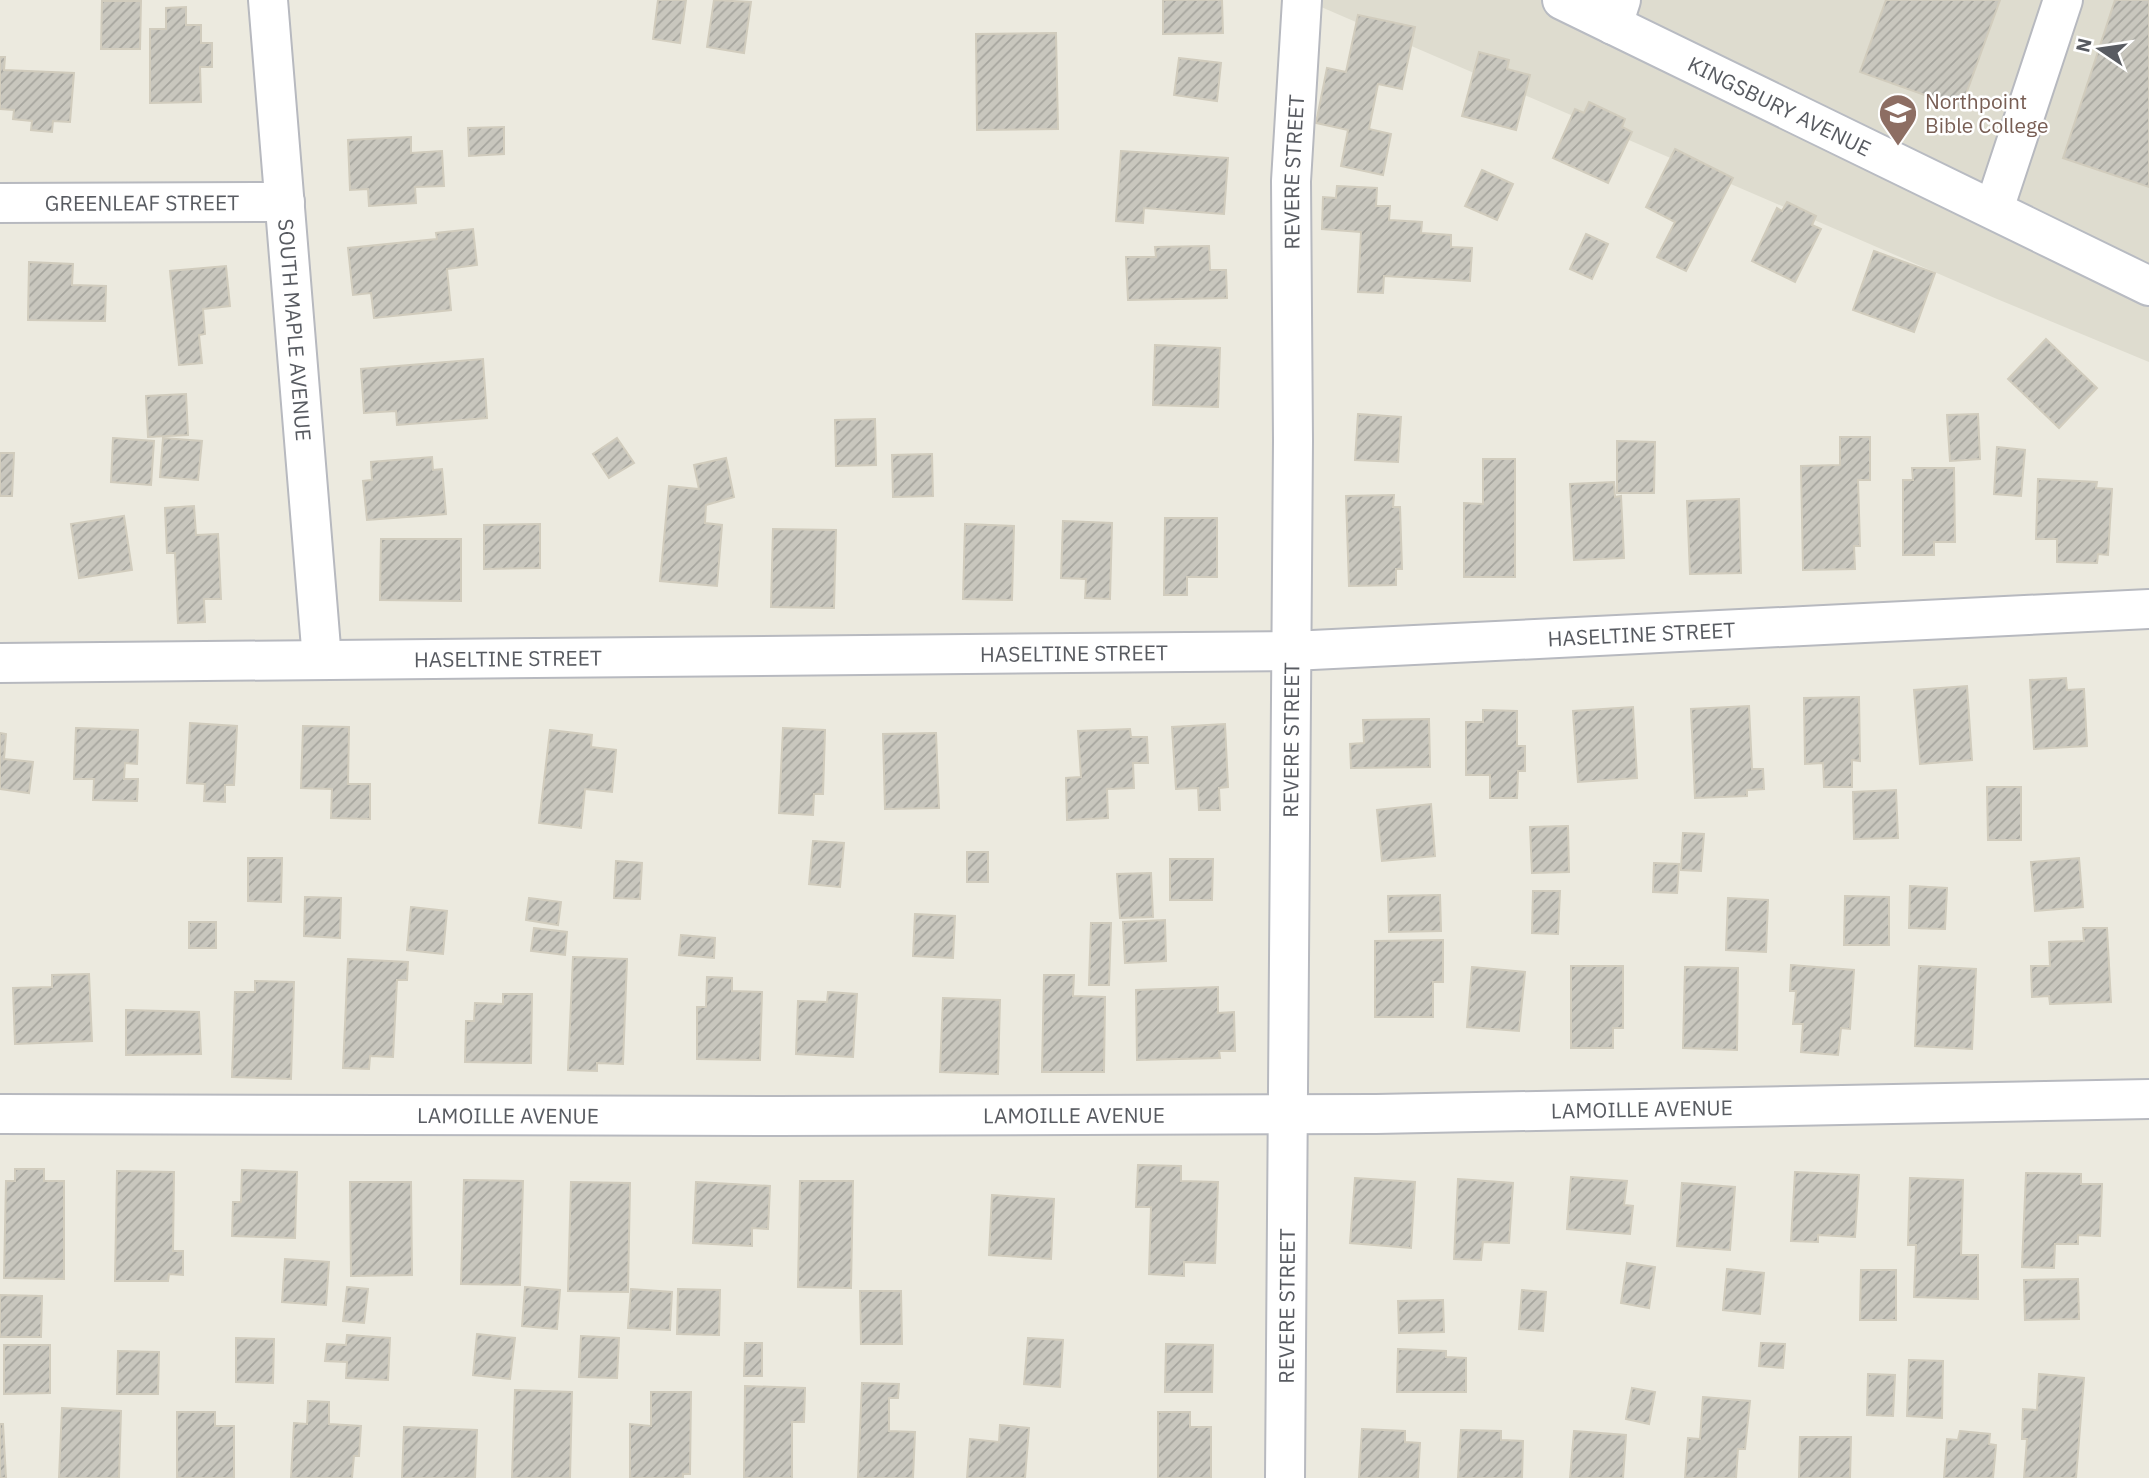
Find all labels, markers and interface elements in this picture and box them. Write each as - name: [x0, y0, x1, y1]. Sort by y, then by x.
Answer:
- north arrow: [2065, 14, 2135, 84]
- text: N: [2070, 36, 2097, 55]
- street label: KINGSBURY AVENUE: [1683, 50, 1876, 162]
- place label: Northpoint Bible College: [1925, 87, 2048, 139]
- school or university icon: Northpoint Bible College: [1877, 92, 1919, 147]
- street label: REVERE STREET: [1277, 94, 1310, 250]
- street label: GREENLEAF STREET: [45, 188, 239, 217]
- street label: SOUTH MAPLE AVENUE: [272, 218, 318, 442]
- street label: HASELTINE STREET: [1547, 615, 1736, 652]
- street label: HASELTINE STREET: [980, 638, 1168, 668]
- street label: HASELTINE STREET: [414, 643, 602, 673]
- street label: REVERE STREET: [1276, 662, 1305, 818]
- street label: LAMOILLE AVENUE: [1551, 1093, 1733, 1125]
- street label: LAMOILLE AVENUE: [417, 1101, 599, 1130]
- street label: LAMOILLE AVENUE: [983, 1101, 1165, 1129]
- street label: REVERE STREET: [1272, 1228, 1301, 1384]

